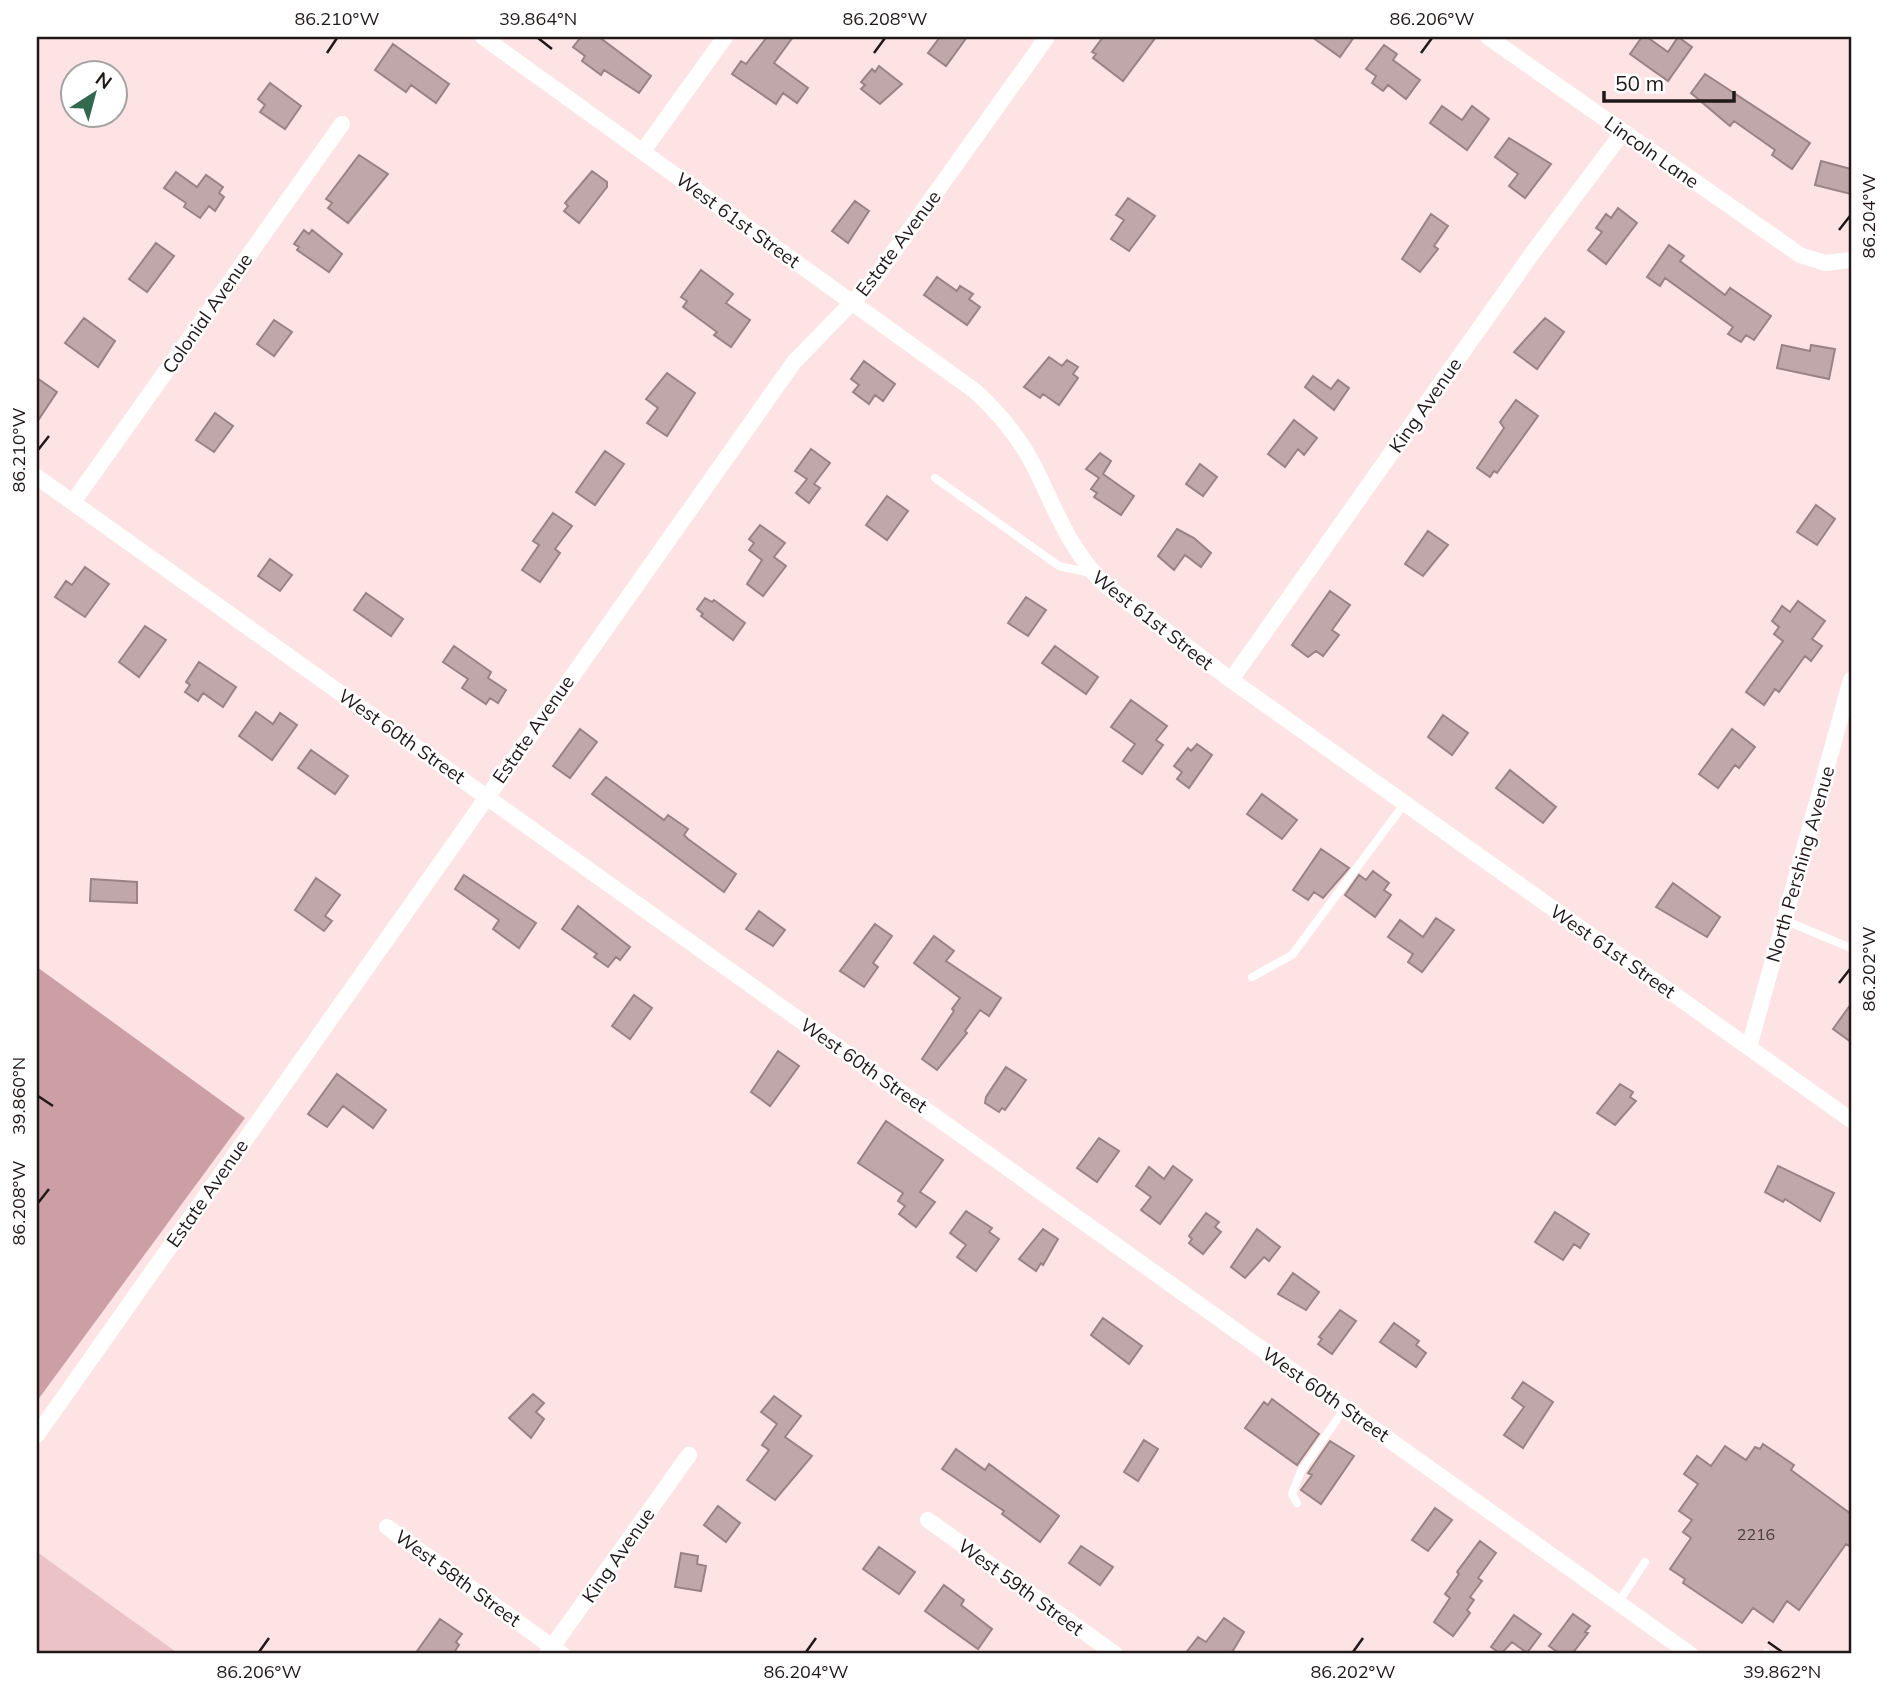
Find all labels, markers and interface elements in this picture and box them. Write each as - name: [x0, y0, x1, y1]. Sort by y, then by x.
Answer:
- text: 86.210°W: [294, 7, 380, 30]
- text: 39.864°N: [499, 7, 577, 30]
- text: 86.208°W: [842, 7, 928, 30]
- text: 86.206°W: [1389, 7, 1475, 30]
- north arrow: [60, 60, 130, 130]
- scale bar: [1604, 60, 1734, 104]
- text: N: [91, 66, 117, 94]
- text: 50 m: [1615, 70, 1664, 96]
- street label: Lincoln Lane: [1600, 111, 1704, 193]
- street label: West 61st Street: [671, 167, 805, 273]
- text: 86.204°W: [1857, 173, 1880, 259]
- street label: Estate Avenue: [850, 185, 946, 301]
- street label: Colonial Avenue: [157, 248, 257, 378]
- street label: King Avenue: [1384, 353, 1466, 457]
- text: 86.210°W: [7, 407, 30, 493]
- street label: West 61st Street: [1087, 565, 1219, 675]
- street label: Estate Avenue: [487, 670, 579, 788]
- street label: West 60th Street: [334, 683, 470, 789]
- street label: North Pershing Avenue: [1760, 763, 1840, 965]
- street label: West 61st Street: [1546, 899, 1681, 1003]
- text: 86.202°W: [1857, 926, 1880, 1012]
- street label: West 60th Street: [796, 1012, 932, 1118]
- text: 39.860°N: [7, 1057, 30, 1135]
- street label: Estate Avenue: [161, 1134, 253, 1252]
- text: 86.208°W: [7, 1160, 30, 1246]
- street label: West 60th Street: [1258, 1341, 1394, 1447]
- street label: King Avenue: [577, 1503, 659, 1607]
- street label: West 58th Street: [391, 1524, 526, 1632]
- house number: 2216: [1737, 1524, 1775, 1544]
- street label: West 59th Street: [954, 1533, 1089, 1641]
- text: 86.206°W: [216, 1660, 302, 1683]
- text: 86.204°W: [763, 1660, 849, 1683]
- text: 86.202°W: [1310, 1660, 1396, 1683]
- text: 39.862°N: [1743, 1660, 1821, 1683]

